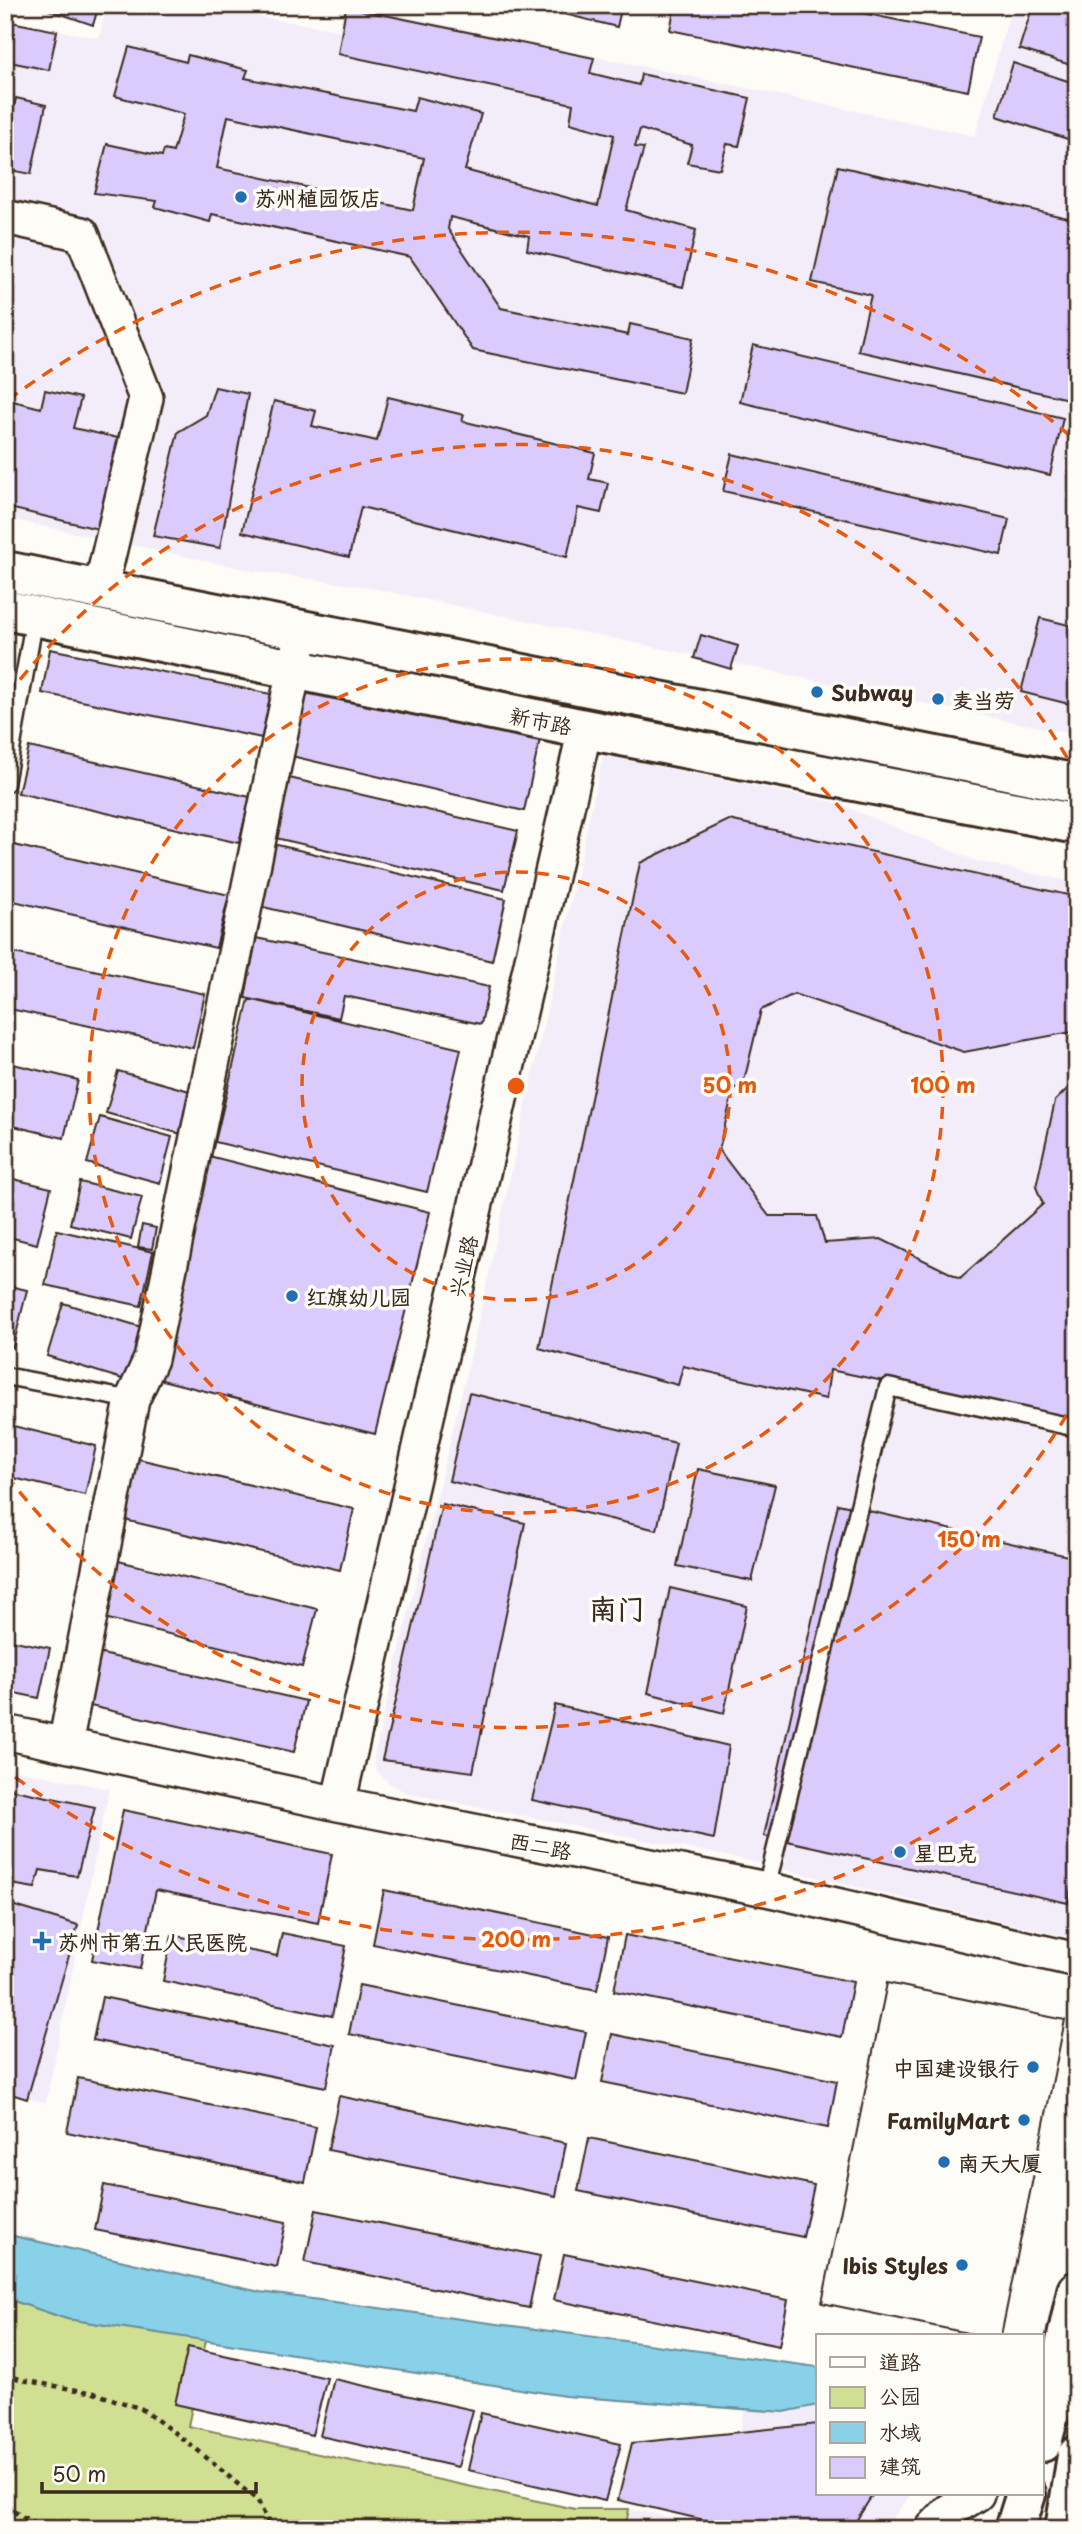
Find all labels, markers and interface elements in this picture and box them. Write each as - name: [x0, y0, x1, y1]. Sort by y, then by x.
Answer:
- place label: 苏州植园饭店: [255, 181, 381, 213]
- marker: 苏州植园饭店: [233, 189, 249, 205]
- place label: Subway: [831, 676, 913, 708]
- place label: 麦当劳: [952, 683, 1015, 715]
- marker: Subway: [809, 684, 825, 700]
- marker: 麦当劳: [930, 691, 946, 707]
- street label: 新市路: [507, 698, 575, 742]
- text: 50 m: [703, 1068, 757, 1100]
- text: 100 m: [910, 1068, 976, 1100]
- centre of rings: [504, 1074, 528, 1098]
- street label: 兴业路: [439, 1232, 485, 1300]
- place label: 红旗幼儿园: [306, 1280, 411, 1312]
- marker: 红旗幼儿园: [284, 1288, 300, 1304]
- text: 150 m: [937, 1522, 1001, 1554]
- district label: 南门: [589, 1586, 645, 1629]
- street label: 西二路: [507, 1823, 575, 1867]
- place label: 星巴克: [914, 1836, 977, 1868]
- marker: 星巴克: [892, 1844, 908, 1860]
- text: 200 m: [481, 1922, 551, 1954]
- place label: 苏州市第五人民医院: [58, 1925, 247, 1957]
- marker: 苏州市第五人民医院: [32, 1931, 52, 1951]
- place label: 中国建设银行: [893, 2051, 1019, 2083]
- marker: 中国建设银行: [1025, 2059, 1041, 2075]
- place label: FamilyMart: [887, 2104, 1010, 2136]
- marker: FamilyMart: [1016, 2112, 1032, 2128]
- place label: 南天大厦: [958, 2146, 1042, 2178]
- marker: 南天大厦: [936, 2154, 952, 2170]
- place label: Ibis Styles: [842, 2249, 948, 2281]
- marker: Ibis Styles: [954, 2257, 970, 2273]
- legend: [816, 2334, 1044, 2496]
- text: 道路: [879, 2345, 921, 2377]
- text: 公园: [879, 2379, 921, 2411]
- text: 水域: [879, 2415, 921, 2447]
- text: 建筑: [879, 2449, 921, 2481]
- scale bar: [42, 2450, 256, 2494]
- text: 50 m: [52, 2457, 106, 2489]

